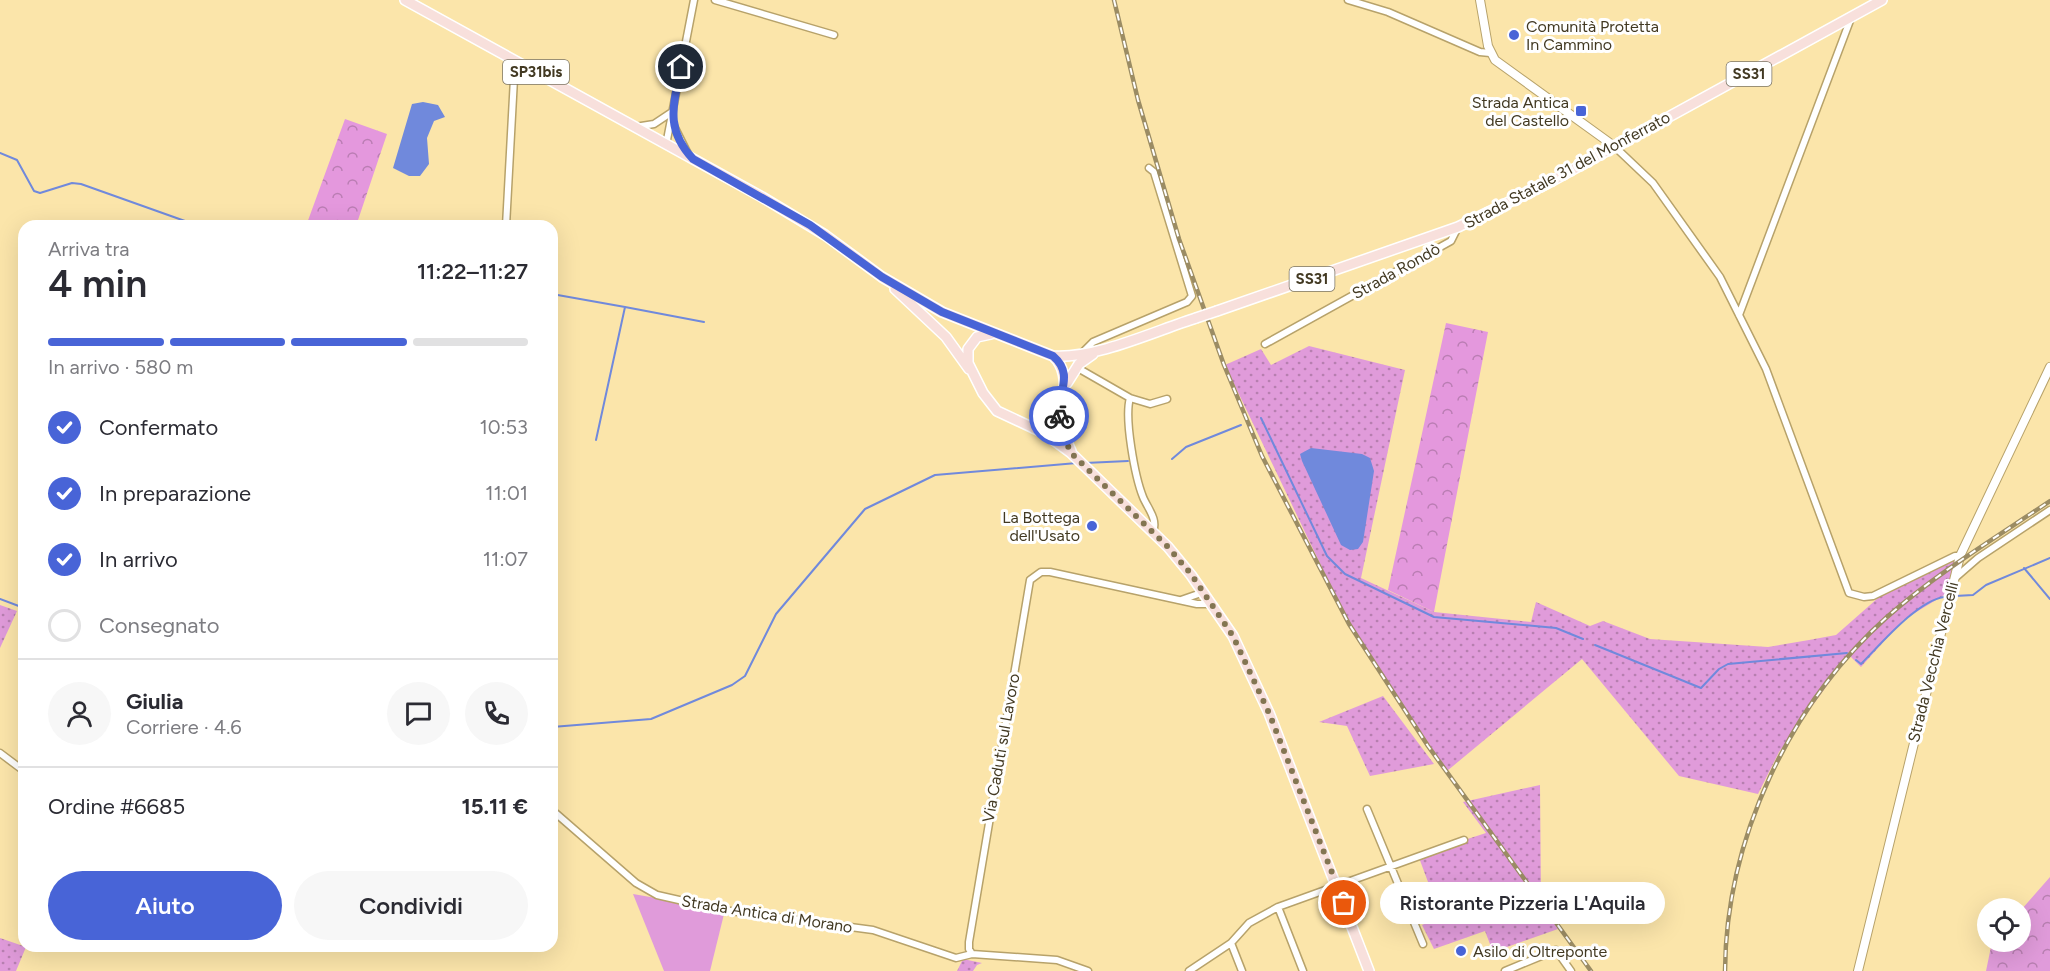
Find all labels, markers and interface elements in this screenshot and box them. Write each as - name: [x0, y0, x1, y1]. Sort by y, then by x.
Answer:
- place label: Comunità Protetta In Cammino: [1526, 17, 1659, 54]
- marker: Comunità Protetta In Cammino: [1507, 28, 1521, 42]
- pin: [655, 41, 706, 92]
- icon: home: [664, 50, 697, 83]
- road number: SP31bis: [503, 60, 569, 84]
- road number: SS31: [1726, 62, 1772, 86]
- place label: Strada Antica del Castello: [1472, 93, 1569, 130]
- marker: Strada Antica del Castello: [1574, 104, 1588, 118]
- street label: Strada Statale 31 del Monferrato: [1461, 107, 1673, 233]
- text: Arriva tra: [48, 237, 130, 261]
- street label: Strada Rondò: [1349, 239, 1443, 303]
- text: 11:22–11:27: [417, 258, 528, 285]
- text: 4 min: [48, 260, 147, 307]
- road number: SS31: [1290, 267, 1334, 291]
- text: In arrivo · 580 m: [48, 355, 193, 379]
- courier: [1029, 386, 1089, 446]
- icon: bike: [1043, 400, 1076, 433]
- icon: check: [48, 411, 81, 444]
- text: Confermato: [99, 414, 218, 441]
- text: 10:53: [479, 415, 528, 439]
- icon: check: [48, 477, 81, 510]
- text: In preparazione: [99, 480, 251, 507]
- text: 11:01: [485, 481, 528, 505]
- place label: La Bottega dell'Usato: [1002, 508, 1080, 545]
- marker: La Bottega dell'Usato: [1085, 519, 1099, 533]
- icon: check: [48, 543, 81, 576]
- text: In arrivo: [99, 546, 178, 573]
- text: 11:07: [483, 547, 528, 571]
- street label: Strada Vecchia Vercelli: [1904, 580, 1962, 744]
- text: Consegnato: [99, 612, 220, 639]
- street label: Via Caduti sul Lavoro: [979, 672, 1023, 824]
- button: person: [48, 682, 111, 745]
- button: chat: [387, 682, 450, 745]
- button: phone: [465, 682, 528, 745]
- text: Giulia: [126, 688, 184, 715]
- text: Corriere · 4.6: [126, 715, 242, 739]
- text: Ordine #6685: [48, 793, 185, 820]
- text: 15.11 €: [461, 793, 528, 820]
- button: Aiuto: [48, 871, 282, 940]
- button: Condividi: [294, 871, 528, 940]
- pin: [1318, 877, 1369, 928]
- callout: Ristorante Pizzeria L'Aquila: [1380, 882, 1665, 924]
- icon: bag: [1327, 886, 1360, 919]
- street label: Strada Antica di Morano: [680, 891, 854, 937]
- text: Ristorante Pizzeria L'Aquila: [1400, 891, 1645, 915]
- map controls: [1977, 898, 2031, 952]
- button: locate: [1977, 898, 2031, 952]
- place label: Asilo di Oltreponte: [1473, 942, 1608, 961]
- marker: Asilo di Oltreponte: [1454, 944, 1468, 958]

